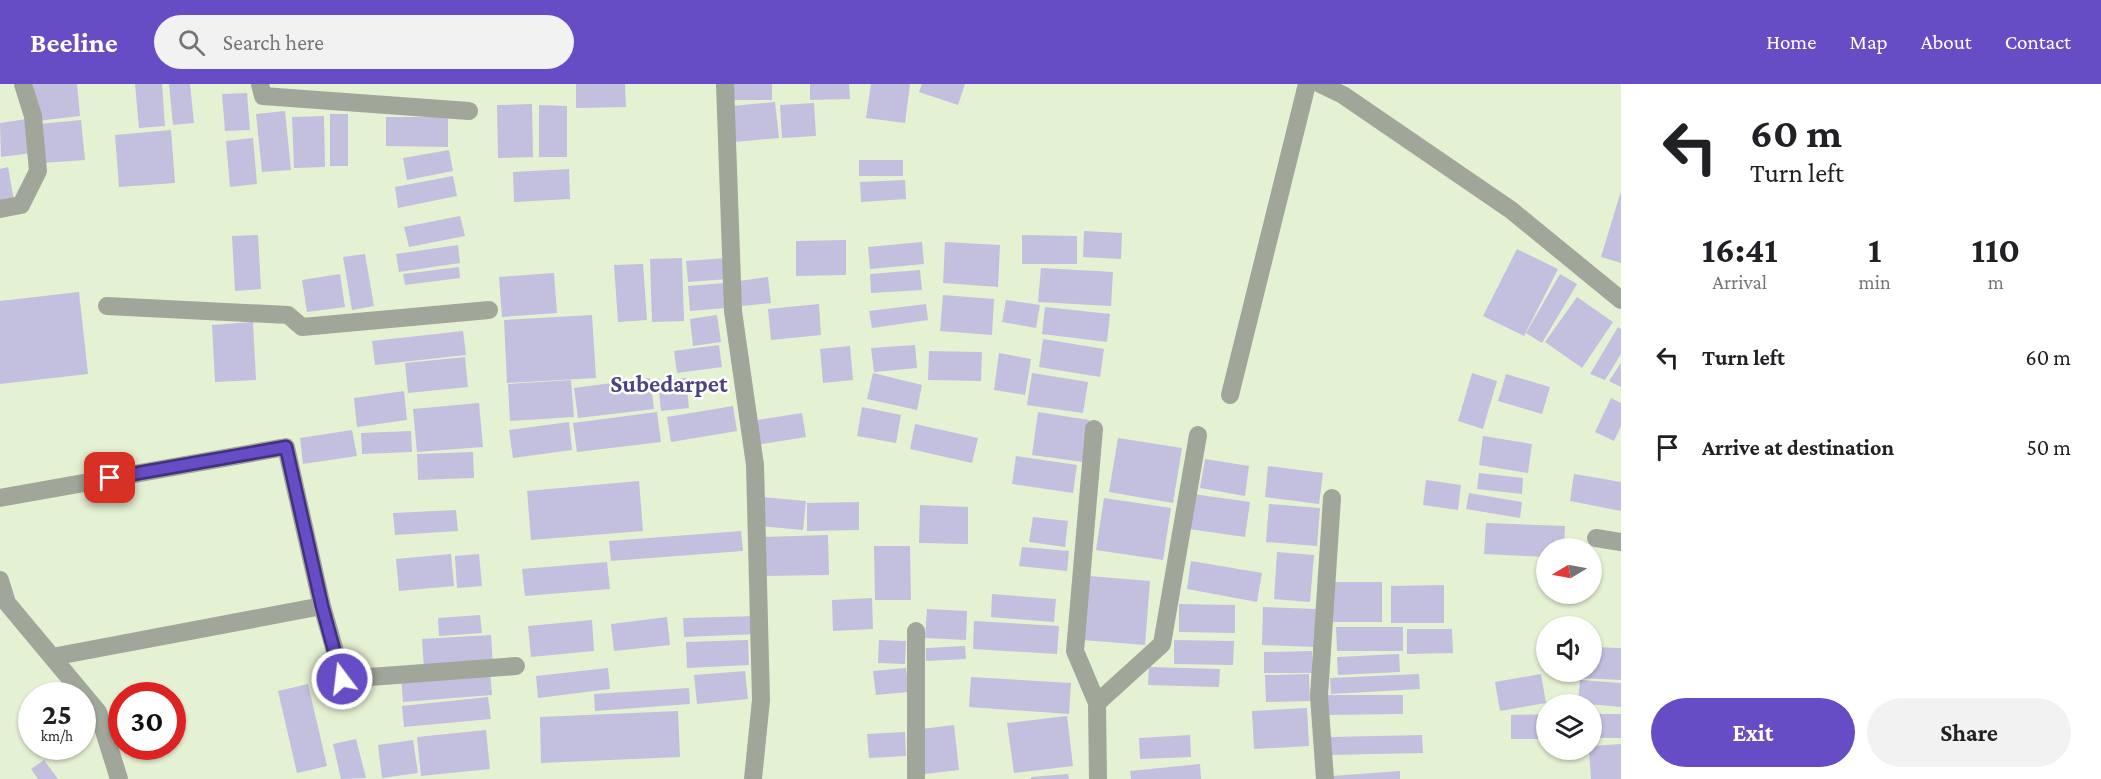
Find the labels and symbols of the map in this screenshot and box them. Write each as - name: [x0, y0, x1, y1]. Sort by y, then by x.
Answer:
- district label: Subedarpet: [610, 370, 728, 397]
- pin: [84, 452, 135, 503]
- north arrow: [1536, 538, 1602, 604]
- position arrow: [310, 647, 374, 711]
- speed limit sign: 30: [108, 682, 186, 760]

